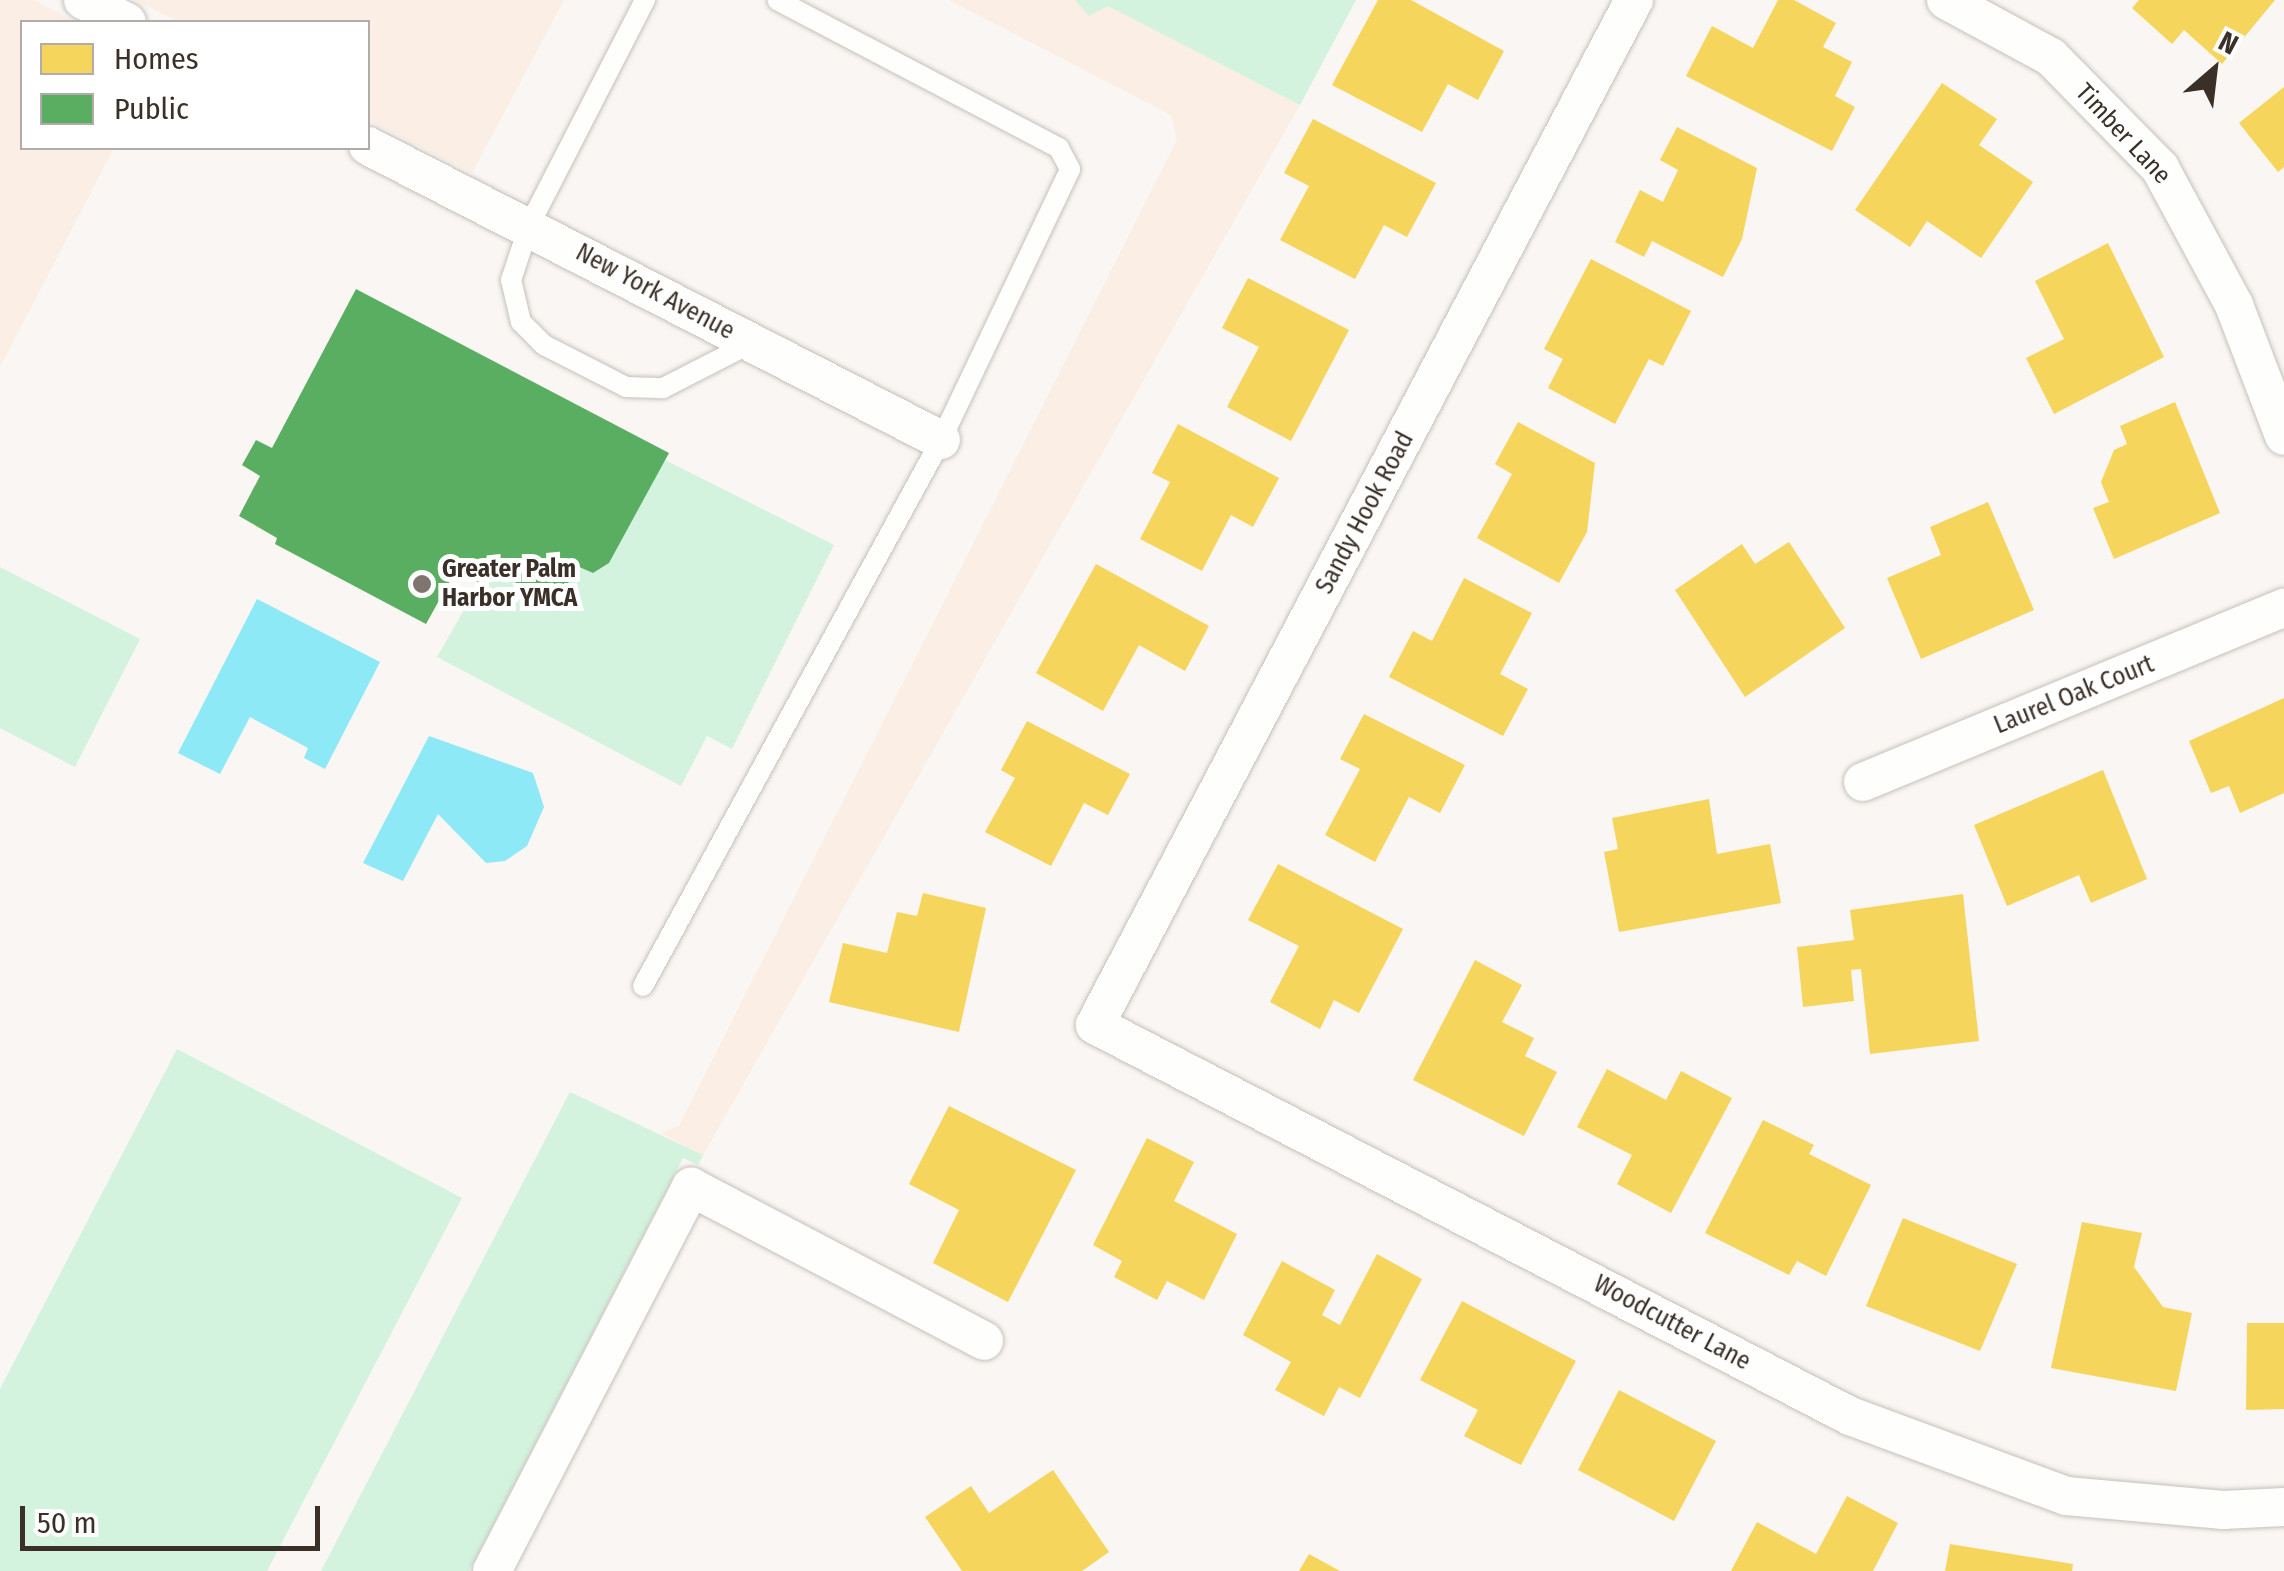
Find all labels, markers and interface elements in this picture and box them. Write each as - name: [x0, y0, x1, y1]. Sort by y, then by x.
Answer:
- legend: [20, 20, 370, 150]
- north arrow: [2164, 20, 2264, 120]
- text: N: [2213, 25, 2243, 62]
- text: Homes: [114, 41, 199, 77]
- street label: Timber Lane: [2069, 78, 2177, 190]
- text: Public: [114, 91, 189, 127]
- street label: New York Avenue: [571, 238, 739, 346]
- street label: Sandy Hook Road: [1310, 427, 1420, 599]
- place label: Greater Palm Harbor YMCA: [442, 555, 577, 614]
- marker: Greater Palm Harbor YMCA: [411, 573, 433, 595]
- street label: Laurel Oak Court: [1990, 649, 2158, 741]
- street label: Woodcutter Lane: [1588, 1269, 1756, 1377]
- scale bar: [25, 1486, 325, 1548]
- text: 50 m: [37, 1505, 97, 1541]

